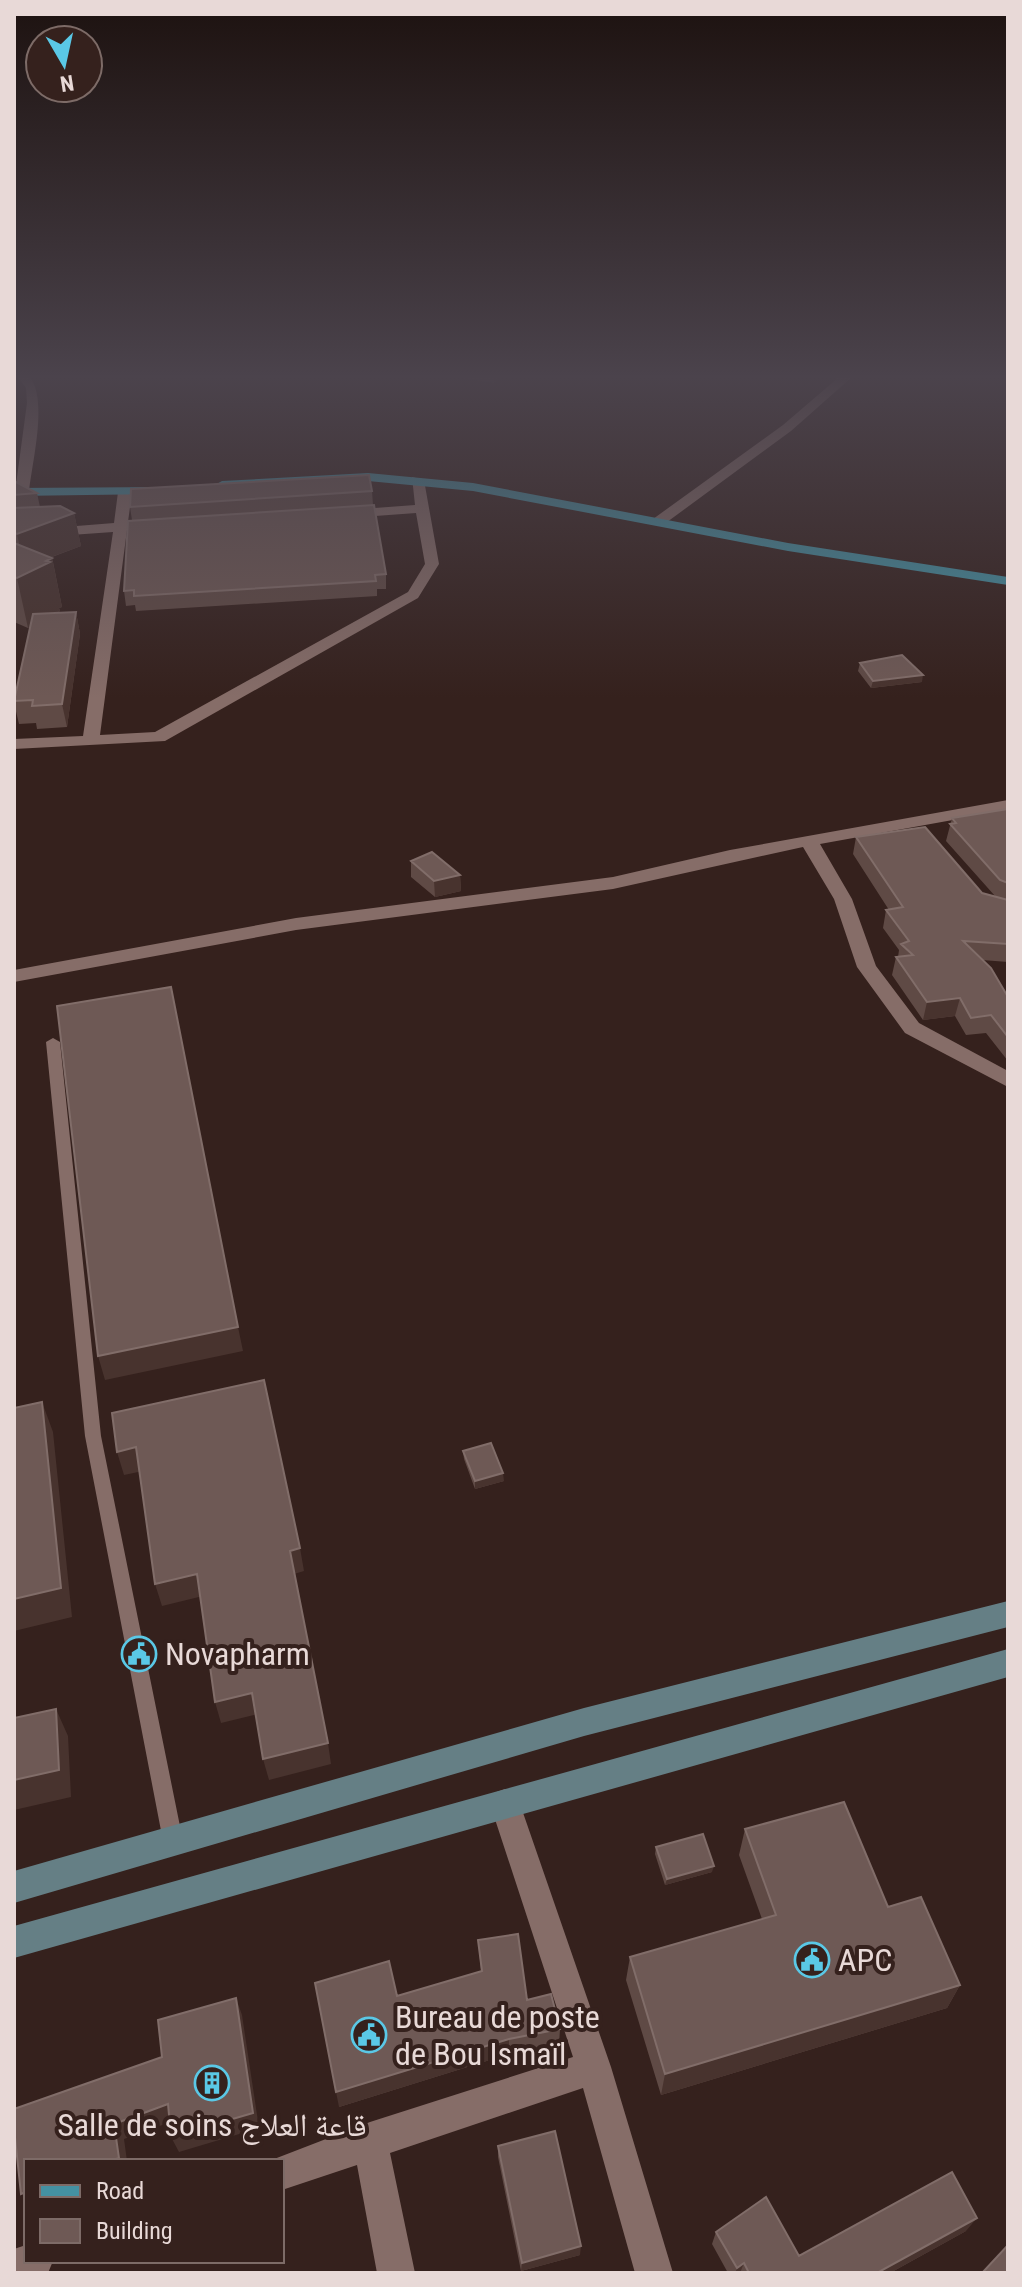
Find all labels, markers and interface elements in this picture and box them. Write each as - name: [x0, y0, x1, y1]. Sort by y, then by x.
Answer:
- north arrow: [24, 24, 104, 104]
- text: N: [58, 70, 76, 97]
- public building icon: Novapharm: [120, 1635, 158, 1673]
- place label: Novapharm: [165, 1635, 310, 1673]
- public building icon: APC: [793, 1941, 831, 1979]
- place label: APC: [838, 1941, 892, 1979]
- place label: Bureau de poste de Bou Ismaïl: [395, 1998, 600, 2073]
- public building icon: Bureau de poste de Bou Ismaïl: [350, 2016, 388, 2054]
- building icon: Salle de soins قاعة العلاج: [193, 2064, 231, 2102]
- place label: Salle de soins قاعة العلاج: [57, 2106, 367, 2145]
- legend: [24, 2159, 284, 2263]
- text: Road: [96, 2177, 144, 2205]
- text: Building: [96, 2217, 173, 2245]

